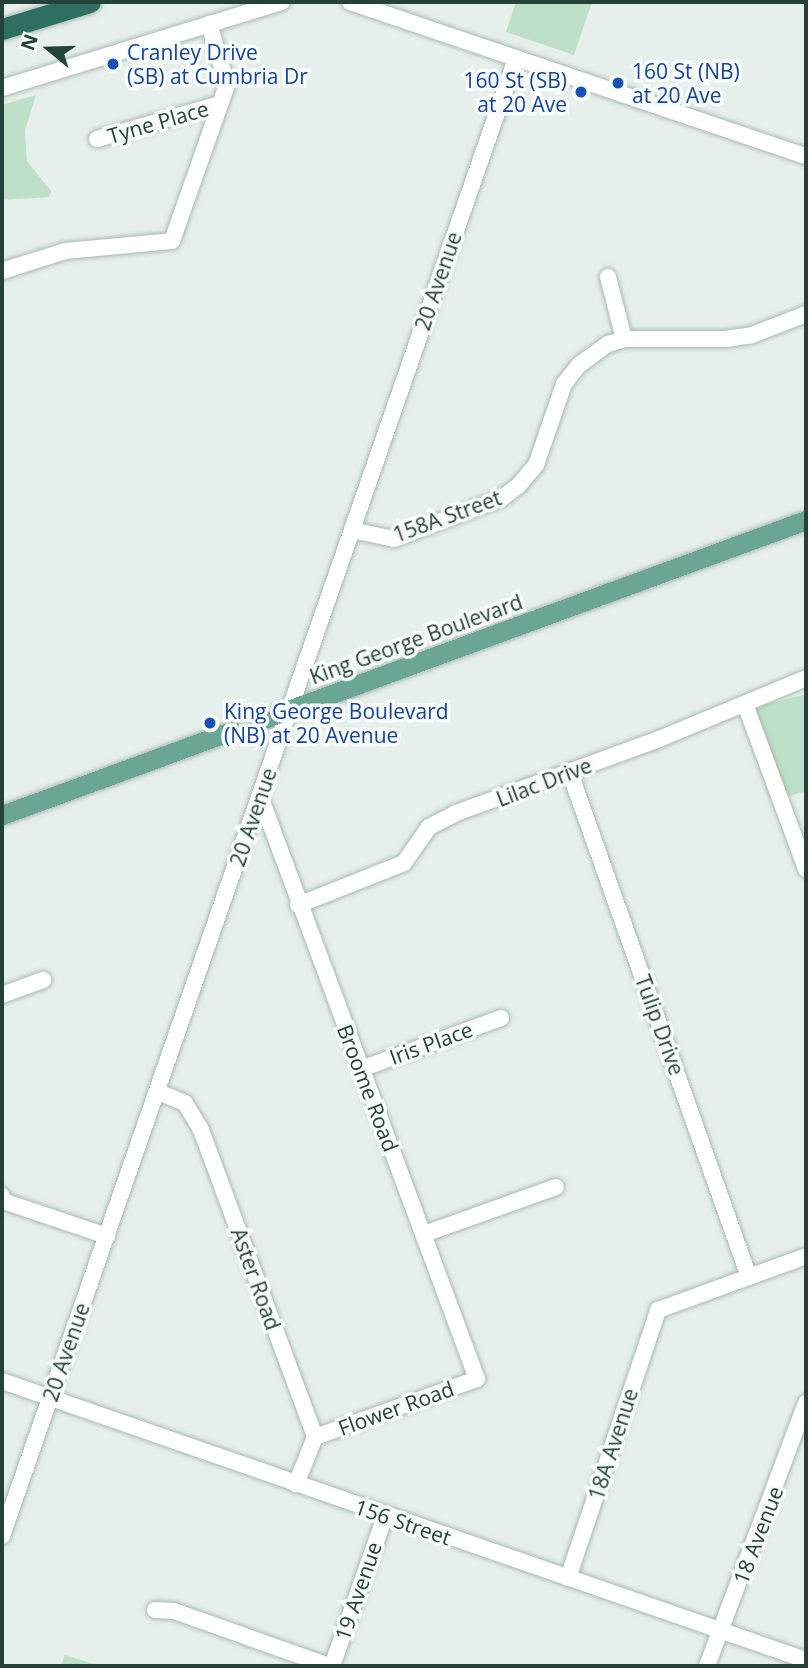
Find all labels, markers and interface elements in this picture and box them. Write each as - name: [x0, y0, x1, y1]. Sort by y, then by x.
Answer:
- north arrow: [14, 14, 84, 84]
- text: N: [14, 31, 44, 54]
- place label: Cranley Drive (SB) at Cumbria Dr: [127, 39, 308, 89]
- marker: Cranley Drive (SB) at Cumbria Dr: [105, 56, 121, 72]
- place label: 160 St (NB) at 20 Ave: [632, 58, 740, 108]
- place label: 160 St (SB) at 20 Ave: [464, 67, 567, 117]
- marker: 160 St (NB) at 20 Ave: [610, 75, 626, 91]
- marker: 160 St (SB) at 20 Ave: [573, 84, 589, 100]
- street label: Tyne Place: [105, 96, 211, 148]
- street label: 20 Avenue: [409, 228, 467, 334]
- street label: 158A Street: [389, 485, 505, 547]
- street label: King George Boulevard: [306, 589, 526, 689]
- place label: King George Boulevard (NB) at 20 Avenue: [224, 698, 449, 748]
- marker: King George Boulevard (NB) at 20 Avenue: [202, 715, 218, 731]
- street label: Lilac Drive: [493, 752, 595, 812]
- street label: 20 Avenue: [224, 764, 282, 870]
- street label: Tulip Drive: [630, 971, 690, 1079]
- street label: Iris Place: [386, 1016, 476, 1070]
- street label: Broome Road: [332, 1021, 404, 1155]
- street label: Aster Road: [226, 1225, 286, 1333]
- street label: 20 Avenue: [37, 1299, 95, 1405]
- street label: Flower Road: [335, 1375, 457, 1441]
- street label: 18A Avenue: [583, 1385, 643, 1503]
- street label: 18 Avenue: [728, 1483, 788, 1587]
- street label: 156 Street: [352, 1494, 454, 1550]
- street label: 19 Avenue: [329, 1538, 387, 1644]

